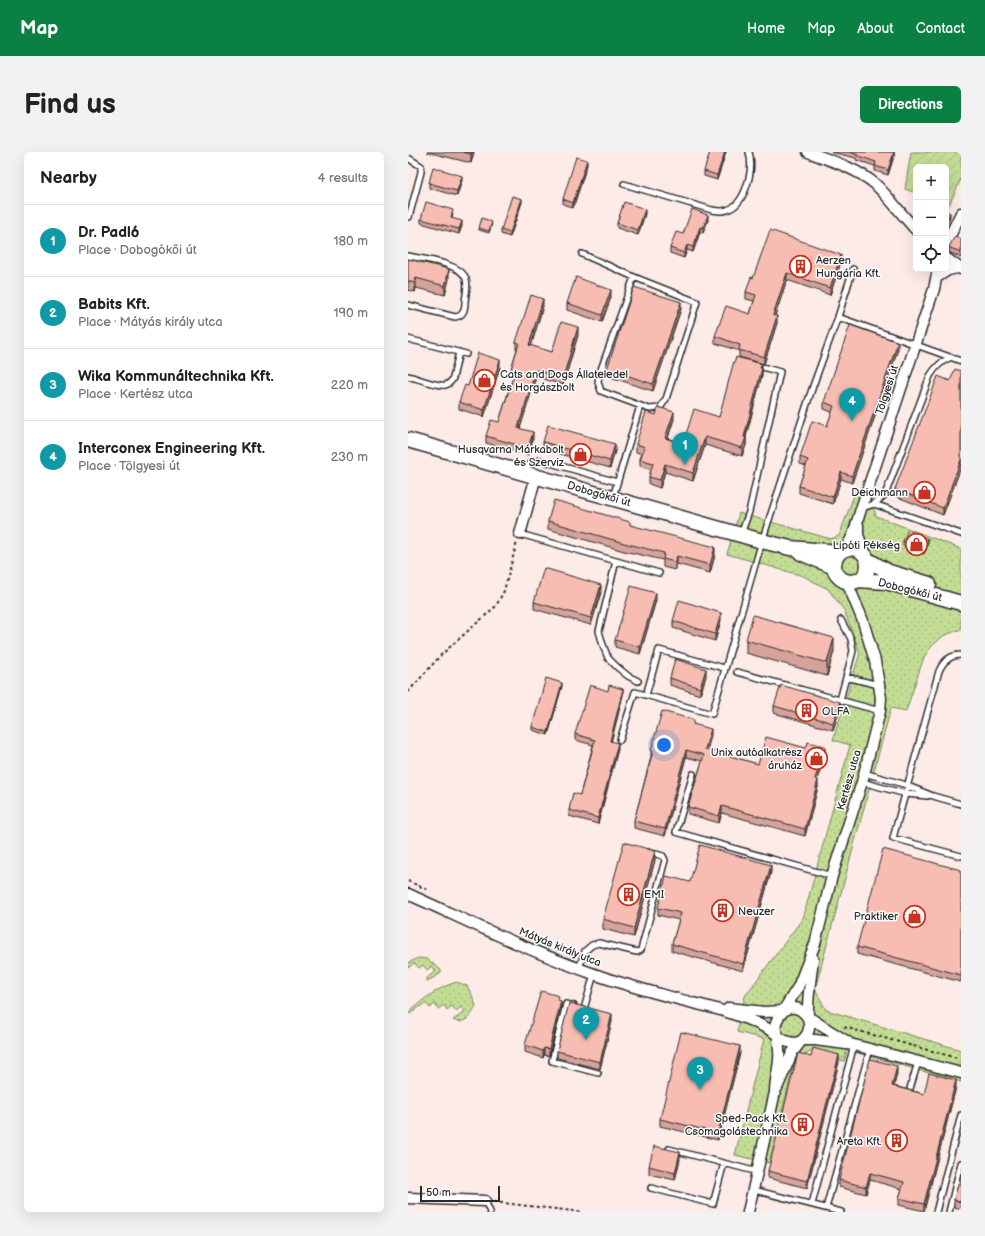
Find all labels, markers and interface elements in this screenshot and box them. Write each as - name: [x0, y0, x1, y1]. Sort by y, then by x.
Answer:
- text: Map: [20, 17, 58, 40]
- text: Home: [747, 20, 785, 37]
- text: Map: [807, 20, 835, 37]
- text: About: [857, 20, 894, 37]
- text: Contact: [916, 20, 965, 37]
- button: Directions: [860, 86, 961, 123]
- text: Find us: [24, 88, 116, 121]
- map controls: [913, 164, 949, 272]
- button: +: [913, 164, 949, 200]
- text: Nearby: [40, 168, 97, 188]
- text: 4 results: [318, 170, 368, 186]
- button: −: [913, 200, 949, 236]
- text: Dr. Padló: [78, 223, 139, 242]
- text: 1: [50, 233, 56, 249]
- text: 180 m: [333, 233, 368, 249]
- button: locate: [913, 236, 949, 272]
- text: Place · Dobogókői út: [78, 242, 197, 258]
- building icon: Aerzen Hungária Kft.: [787, 253, 813, 279]
- place label: Aerzen Hungária Kft.: [816, 254, 881, 280]
- text: Babits Kft.: [78, 295, 150, 314]
- text: 2: [49, 305, 57, 321]
- text: 190 m: [334, 305, 368, 321]
- text: Place · Mátyás király utca: [78, 314, 223, 330]
- street label: Tölgyesi út: [873, 363, 901, 417]
- text: Wika Kommunáltechnika Kft.: [78, 367, 274, 386]
- shop icon: Cats and Dogs Állateledel és Horgászbolt: [471, 367, 497, 393]
- place label: Cats and Dogs Állateledel és Horgászbolt: [500, 367, 628, 394]
- text: 3: [49, 377, 57, 393]
- text: 220 m: [331, 377, 368, 393]
- text: Place · Kertész utca: [78, 386, 193, 402]
- pin: 4: [839, 388, 865, 421]
- pin: 1: [672, 432, 698, 465]
- text: Interconex Engineering Kft.: [78, 439, 265, 458]
- shop icon: Husqvarna Márkabolt és Szerviz: [567, 442, 593, 468]
- place label: Husqvarna Márkabolt és Szerviz: [458, 443, 565, 469]
- text: 4: [49, 449, 57, 465]
- text: 230 m: [331, 449, 368, 465]
- text: Place · Tölgyesi út: [78, 458, 180, 474]
- street label: Dobogókői út: [566, 479, 633, 509]
- shop icon: Deichmann: [911, 479, 937, 505]
- place label: Deichmann: [851, 486, 908, 499]
- shop icon: Lipóti Pékség: [903, 532, 929, 558]
- place label: Lipóti Pékség: [833, 539, 900, 552]
- street label: Dobogókői út: [877, 576, 944, 604]
- building icon: OLFA: [794, 698, 820, 724]
- place label: OLFA: [822, 705, 850, 718]
- your location: [654, 735, 674, 755]
- shop icon: Unix autóalkatrész áruház: [804, 745, 830, 771]
- place label: Unix autóalkatrész áruház: [711, 746, 803, 772]
- street label: Kertész utca: [834, 748, 864, 812]
- building icon: EMI: [616, 881, 642, 907]
- place label: EMI: [644, 888, 665, 901]
- building icon: Neuzer: [709, 898, 735, 924]
- shop icon: Praktiker: [901, 903, 927, 929]
- place label: Neuzer: [738, 905, 776, 918]
- place label: Praktiker: [854, 910, 899, 923]
- street label: Mátyás király utca: [517, 925, 603, 969]
- pin: 2: [573, 1007, 599, 1040]
- pin: 3: [687, 1057, 713, 1090]
- building icon: Sped-Pack Kft. Csomagolástechnika: [790, 1111, 816, 1137]
- place label: Sped-Pack Kft. Csomagolástechnika: [685, 1112, 788, 1138]
- building icon: Areta Kft.: [884, 1128, 910, 1154]
- place label: Areta Kft.: [837, 1135, 882, 1148]
- scale bar: [420, 1184, 500, 1203]
- text: 50 m: [426, 1186, 451, 1199]

